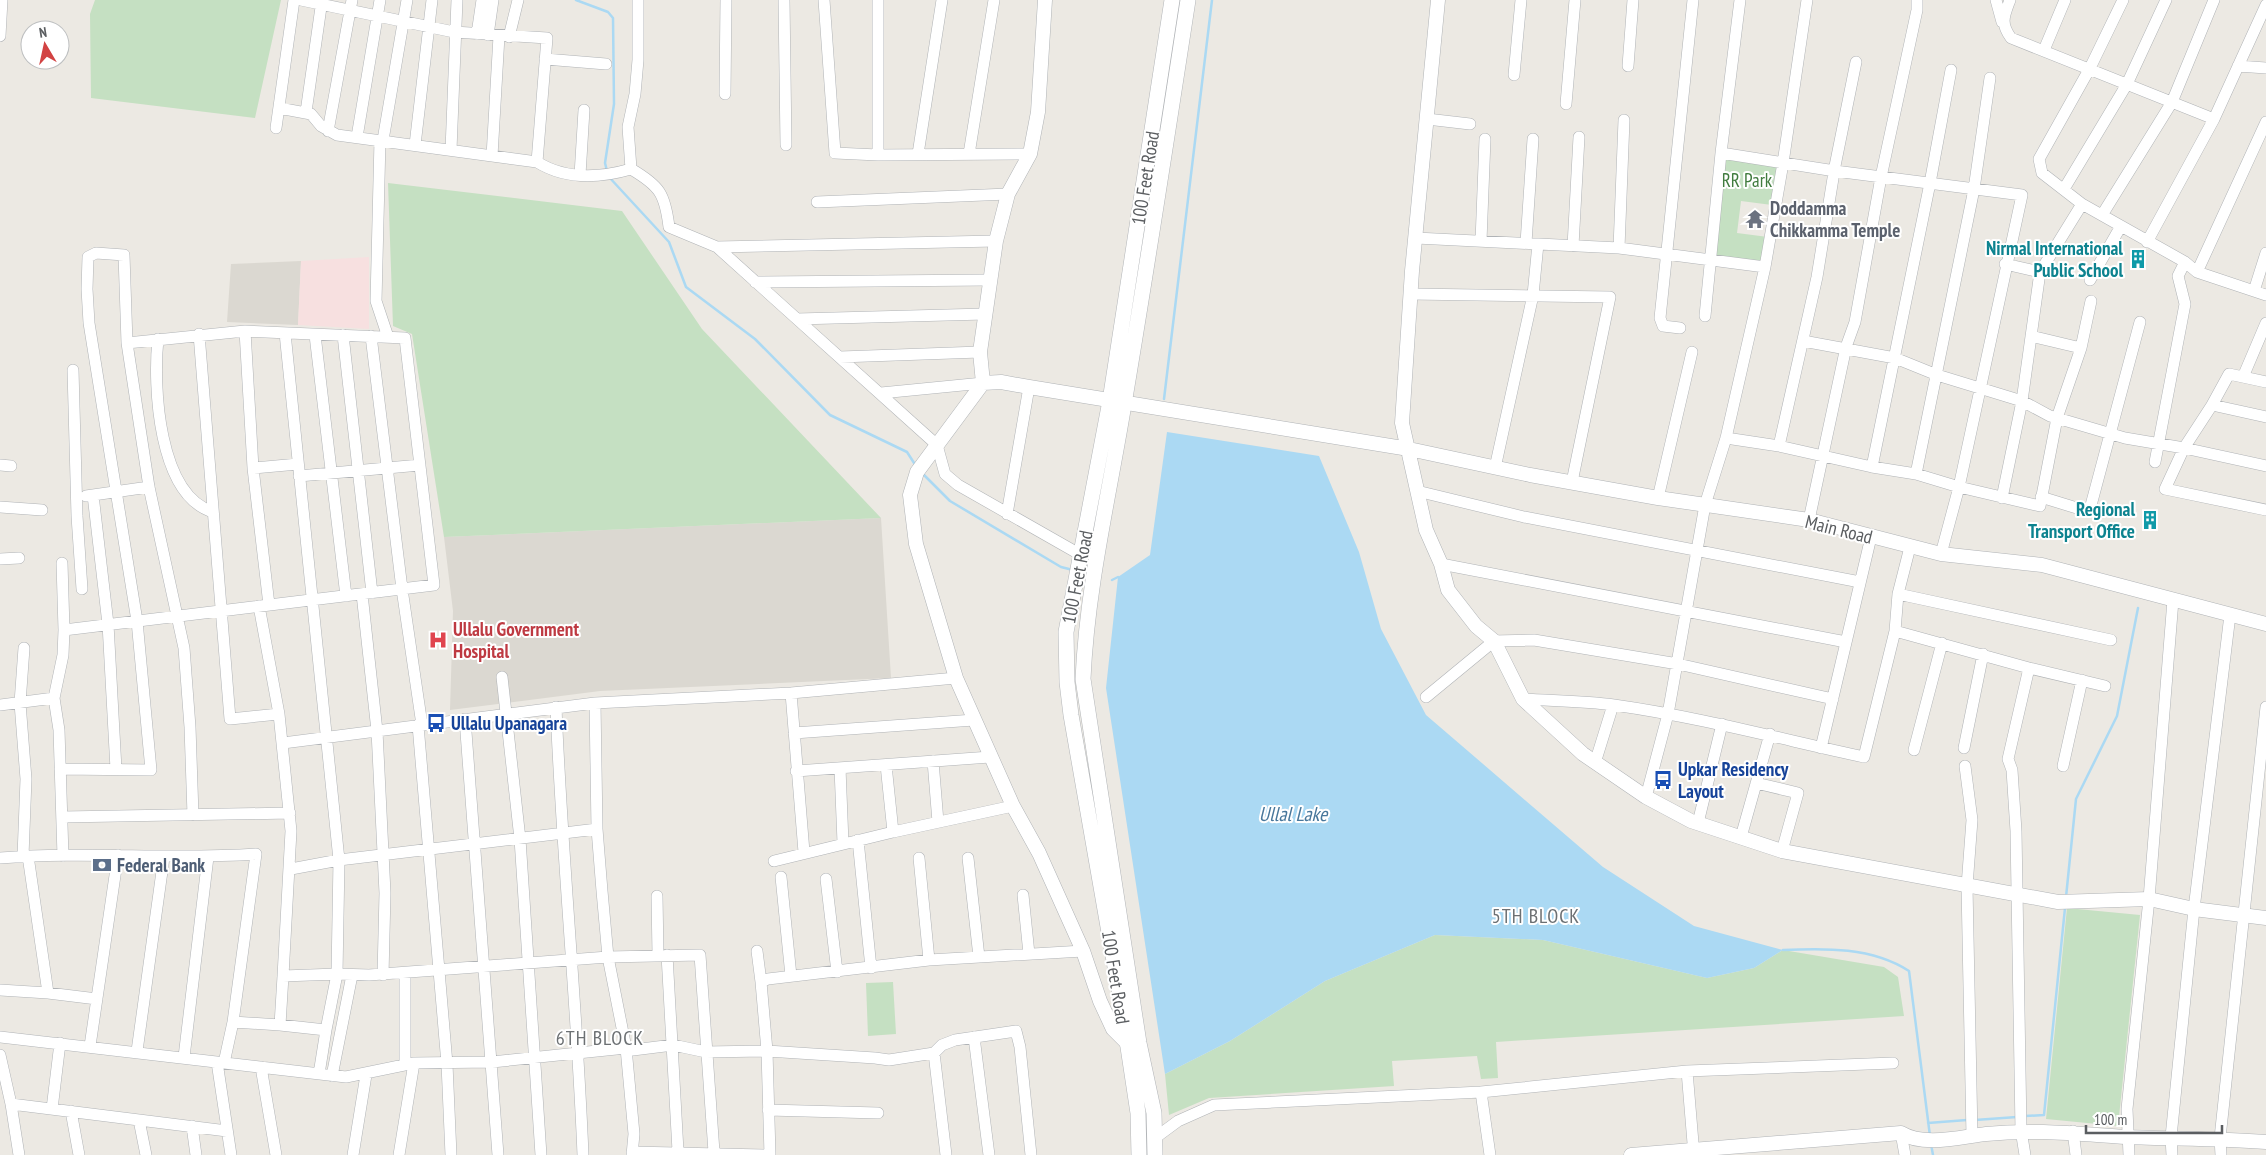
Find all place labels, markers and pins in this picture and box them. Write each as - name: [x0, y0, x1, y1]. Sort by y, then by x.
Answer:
- place label: Doddamma Chikkamma Temple: [1770, 196, 1900, 242]
- temple icon: Doddamma Chikkamma Temple: [1744, 208, 1766, 230]
- place label: Nirmal International Public School: [1986, 236, 2123, 282]
- building icon: Nirmal International Public School: [2127, 248, 2149, 270]
- place label: Regional Transport Office: [2028, 497, 2135, 543]
- building icon: Regional Transport Office: [2139, 509, 2161, 531]
- place label: Ullalu Government Hospital: [453, 617, 579, 663]
- hospital icon: Ullalu Government Hospital: [427, 629, 449, 651]
- place label: Ullalu Upanagara: [451, 711, 567, 735]
- bus stop icon: Ullalu Upanagara: [425, 712, 447, 734]
- place label: Upkar Residency Layout: [1678, 757, 1789, 803]
- bus stop icon: Upkar Residency Layout: [1652, 769, 1674, 791]
- place label: Federal Bank: [117, 853, 205, 877]
- bank icon: Federal Bank: [91, 854, 113, 876]

